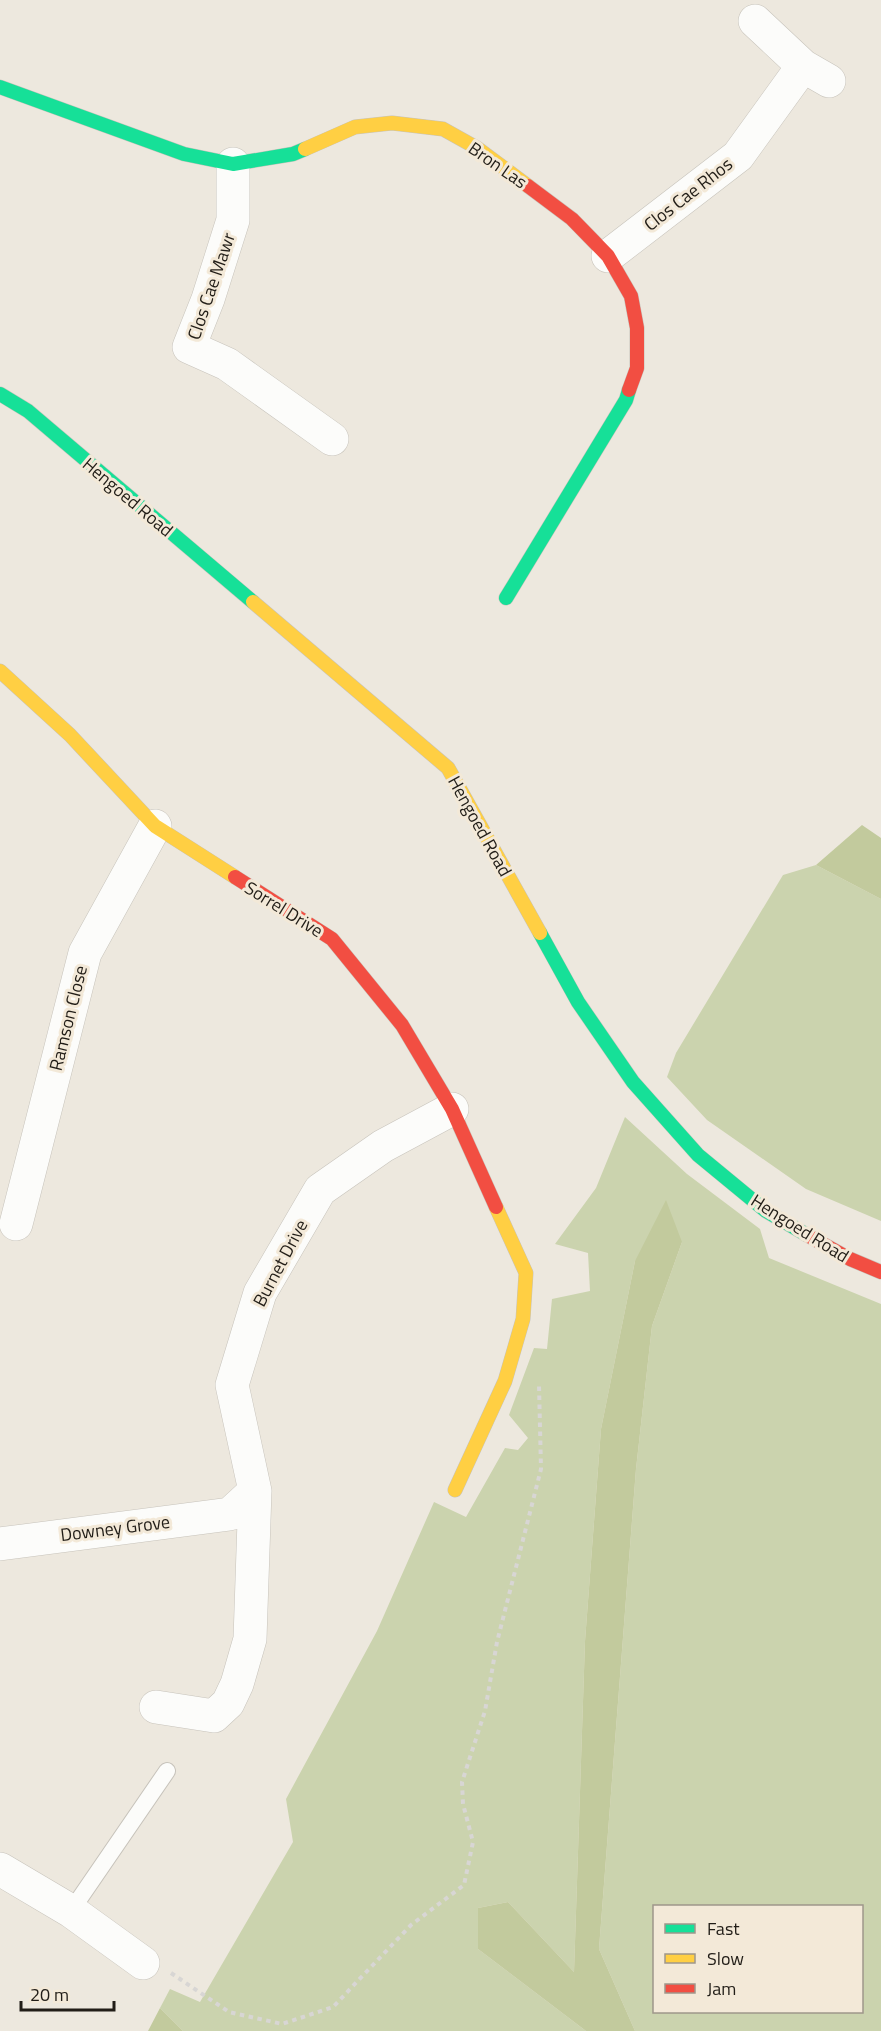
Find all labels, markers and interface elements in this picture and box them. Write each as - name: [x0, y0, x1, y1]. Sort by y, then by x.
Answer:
- street label: Bron Las: [463, 135, 533, 195]
- street label: Clos Cae Rhos: [638, 151, 738, 237]
- street label: Clos Cae Mawr: [180, 229, 242, 343]
- street label: Hengoed Road: [77, 451, 179, 543]
- street label: Hengoed Road: [441, 771, 519, 881]
- street label: Sorrel Drive: [239, 874, 329, 944]
- street label: Ramson Close: [42, 963, 94, 1073]
- street label: Hengoed Road: [746, 1187, 854, 1269]
- street label: Burnet Drive: [246, 1215, 314, 1311]
- street label: Downey Grove: [59, 1508, 171, 1548]
- legend: [653, 1905, 863, 2013]
- text: Fast: [707, 1915, 740, 1942]
- text: Slow: [707, 1945, 744, 1972]
- scale bar: [21, 1974, 114, 2012]
- text: Jam: [707, 1975, 736, 2002]
- text: 20 m: [30, 1981, 69, 2008]

